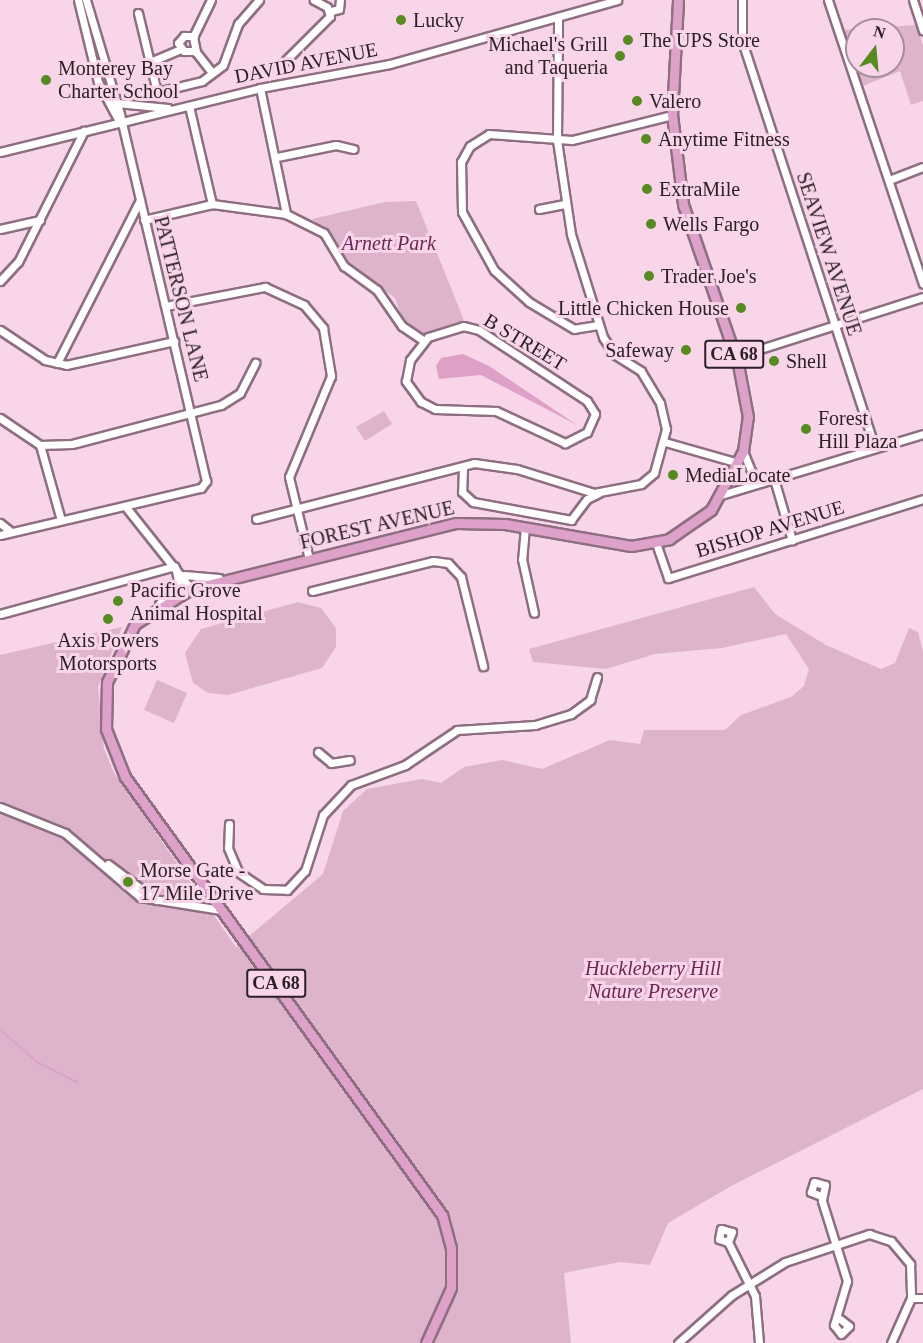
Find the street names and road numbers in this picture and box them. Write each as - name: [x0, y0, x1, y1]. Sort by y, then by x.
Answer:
- street label: DAVID AVENUE: [232, 37, 380, 89]
- street label: SEAVIEW AVENUE: [791, 168, 867, 340]
- street label: PATTERSON LANE: [149, 214, 213, 384]
- street label: B STREET: [480, 308, 570, 376]
- road number: CA 68: [702, 339, 766, 369]
- street label: FOREST AVENUE: [297, 495, 457, 555]
- street label: BISHOP AVENUE: [692, 495, 848, 563]
- road number: CA 68: [244, 968, 308, 998]

